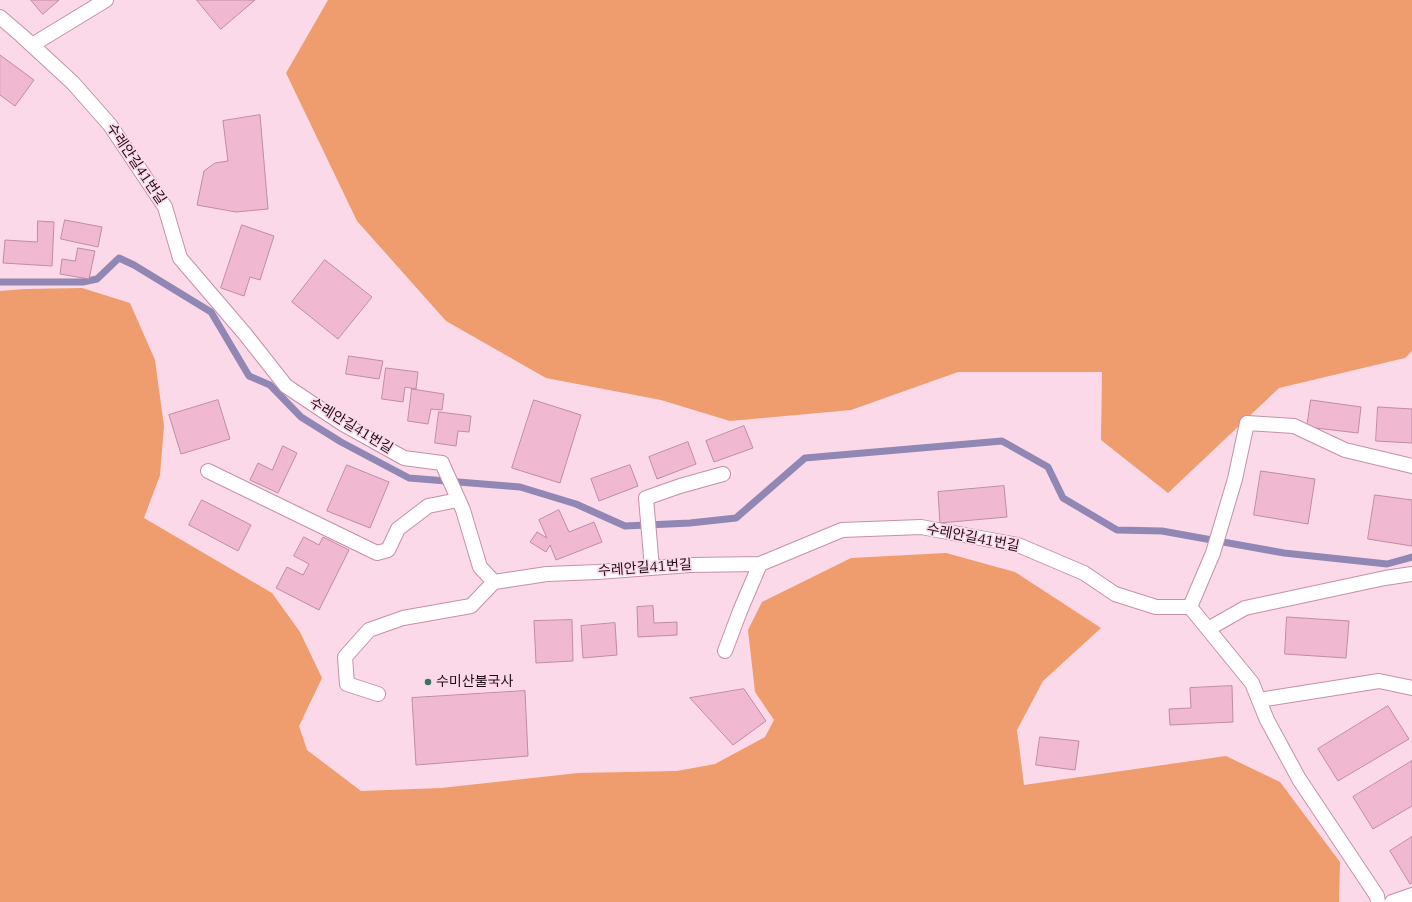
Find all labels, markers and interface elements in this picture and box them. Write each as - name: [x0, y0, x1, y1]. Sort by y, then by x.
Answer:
- street label: 수레안길41번길: [103, 120, 169, 208]
- street label: 수레안길41번길: [306, 395, 396, 457]
- street label: 수레안길41번길: [925, 521, 1021, 555]
- street label: 수레안길41번길: [597, 556, 693, 580]
- place label: 수미산불국사: [436, 674, 513, 690]
- marker: 수미산불국사: [423, 677, 433, 687]

